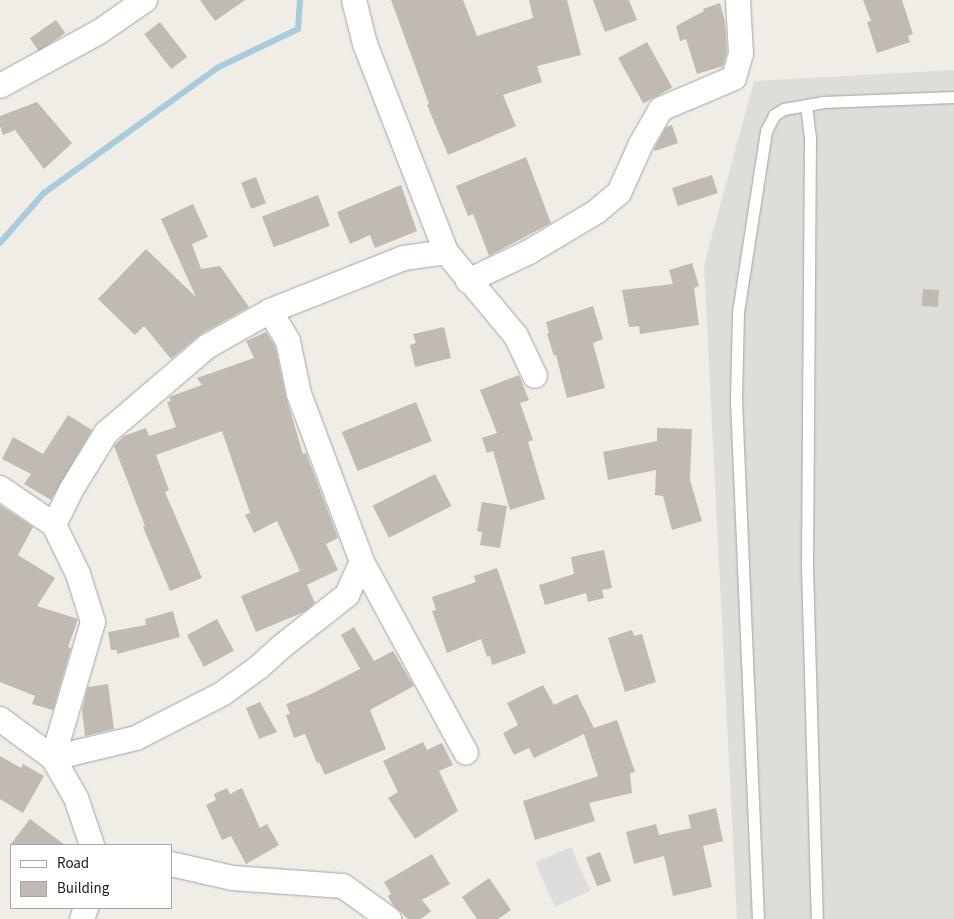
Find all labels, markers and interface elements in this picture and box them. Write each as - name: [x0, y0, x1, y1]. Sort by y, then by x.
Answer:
- legend: [10, 844, 172, 909]
- text: Road: [57, 853, 89, 874]
- text: Building: [57, 878, 109, 899]

